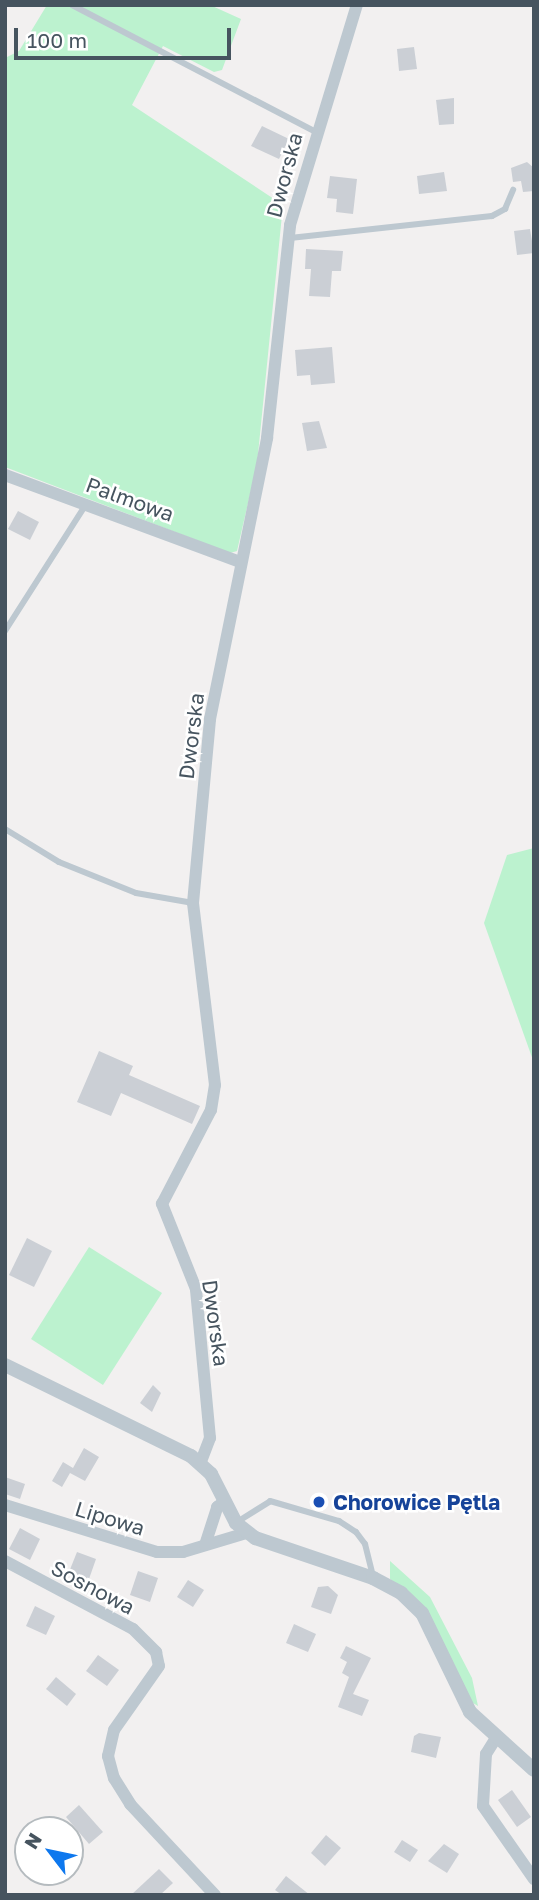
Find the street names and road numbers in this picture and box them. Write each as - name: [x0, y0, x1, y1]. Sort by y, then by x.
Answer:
- street label: Dworska: [261, 130, 307, 220]
- street label: Palmowa: [83, 472, 177, 526]
- street label: Dworska: [173, 691, 209, 781]
- street label: Dworska: [197, 1278, 235, 1368]
- street label: Lipowa: [72, 1496, 148, 1540]
- street label: Sosnowa: [47, 1555, 139, 1619]

